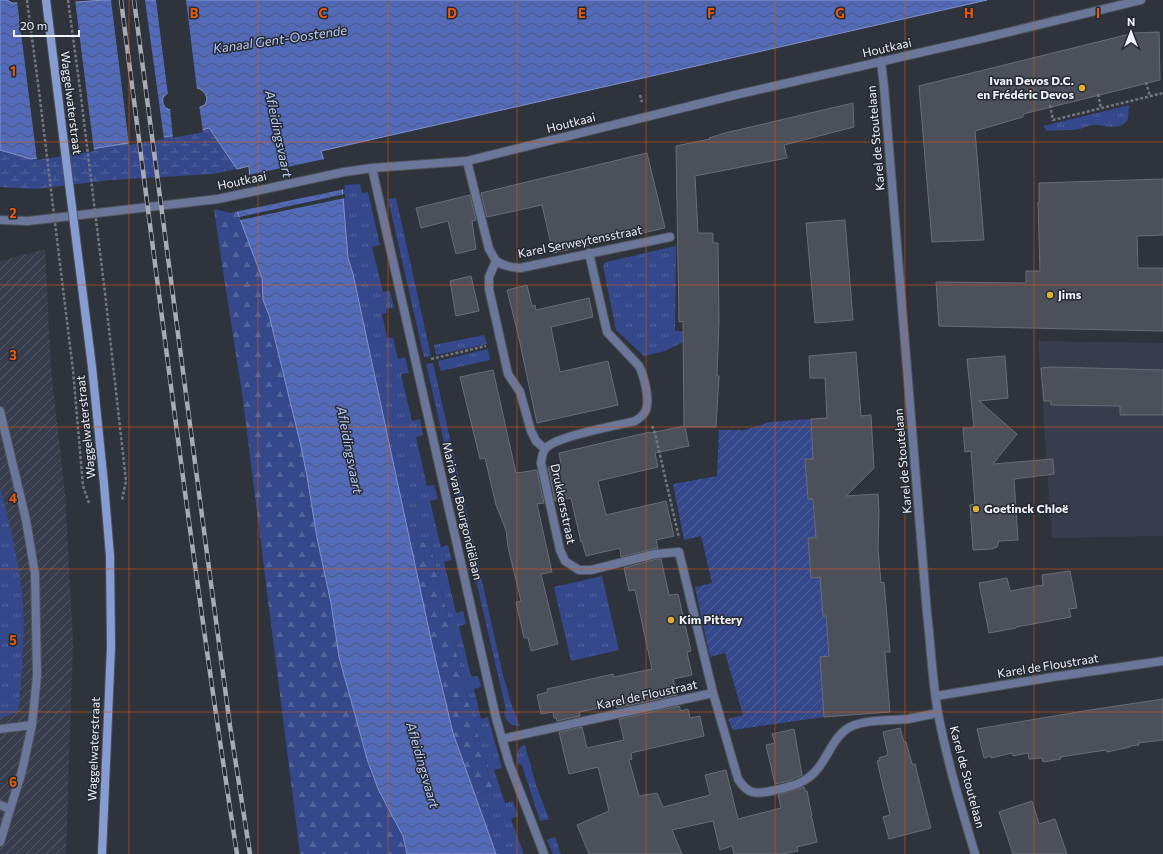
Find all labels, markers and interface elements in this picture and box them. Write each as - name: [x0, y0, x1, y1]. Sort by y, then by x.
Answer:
- text: B: [190, 5, 199, 21]
- text: C: [319, 5, 328, 21]
- text: D: [447, 5, 457, 21]
- text: E: [578, 5, 586, 21]
- text: F: [707, 5, 715, 21]
- text: G: [835, 5, 845, 21]
- text: H: [964, 5, 974, 21]
- text: I: [1096, 5, 1100, 21]
- scale bar: [14, 12, 79, 38]
- north arrow: [1111, 12, 1151, 52]
- text: N: [1127, 15, 1135, 28]
- text: 20 m: [20, 18, 47, 32]
- water label: Kanaal Gent-Oostende: [212, 22, 348, 56]
- street label: Houtkaai: [861, 35, 913, 59]
- street label: Waggelwaterstraat: [59, 50, 85, 155]
- text: 1: [10, 63, 16, 79]
- place label: Ivan Devos D.C. en Frédéric Devos: [977, 73, 1074, 101]
- marker: Ivan Devos D.C. en Frédéric Devos: [1077, 83, 1087, 93]
- street label: Karel de Stoutelaan: [863, 85, 887, 191]
- water label: Afleidingsvaart: [262, 88, 296, 180]
- street label: Houtkaai: [545, 109, 597, 135]
- street label: Houtkaai: [216, 168, 268, 192]
- text: 2: [9, 205, 17, 221]
- street label: Karel Serweytensstraat: [516, 222, 643, 260]
- place label: Jims: [1058, 287, 1082, 302]
- marker: Jims: [1045, 290, 1055, 300]
- text: 3: [9, 347, 17, 363]
- street label: Waggelwaterstraat: [73, 375, 97, 480]
- water label: Afleidingsvaart: [333, 404, 366, 496]
- street label: Karel de Stoutelaan: [890, 408, 914, 514]
- street label: Maria van Bourgondiëlaan: [440, 440, 486, 581]
- street label: Drukkersstraat: [549, 462, 579, 545]
- text: 4: [9, 490, 17, 506]
- place label: Goetinck Chloë: [984, 501, 1068, 515]
- marker: Goetinck Chloë: [971, 504, 981, 514]
- place label: Kim Pittery: [679, 612, 743, 626]
- marker: Kim Pittery: [666, 615, 676, 625]
- text: 5: [9, 632, 17, 648]
- street label: Karel de Floustraat: [996, 650, 1100, 680]
- street label: Karel de Floustraat: [595, 677, 698, 712]
- street label: Waggelwaterstraat: [84, 697, 102, 801]
- water label: Afleidingsvaart: [403, 719, 443, 811]
- street label: Karel de Stoutelaan: [948, 724, 988, 829]
- text: 6: [9, 774, 17, 790]

